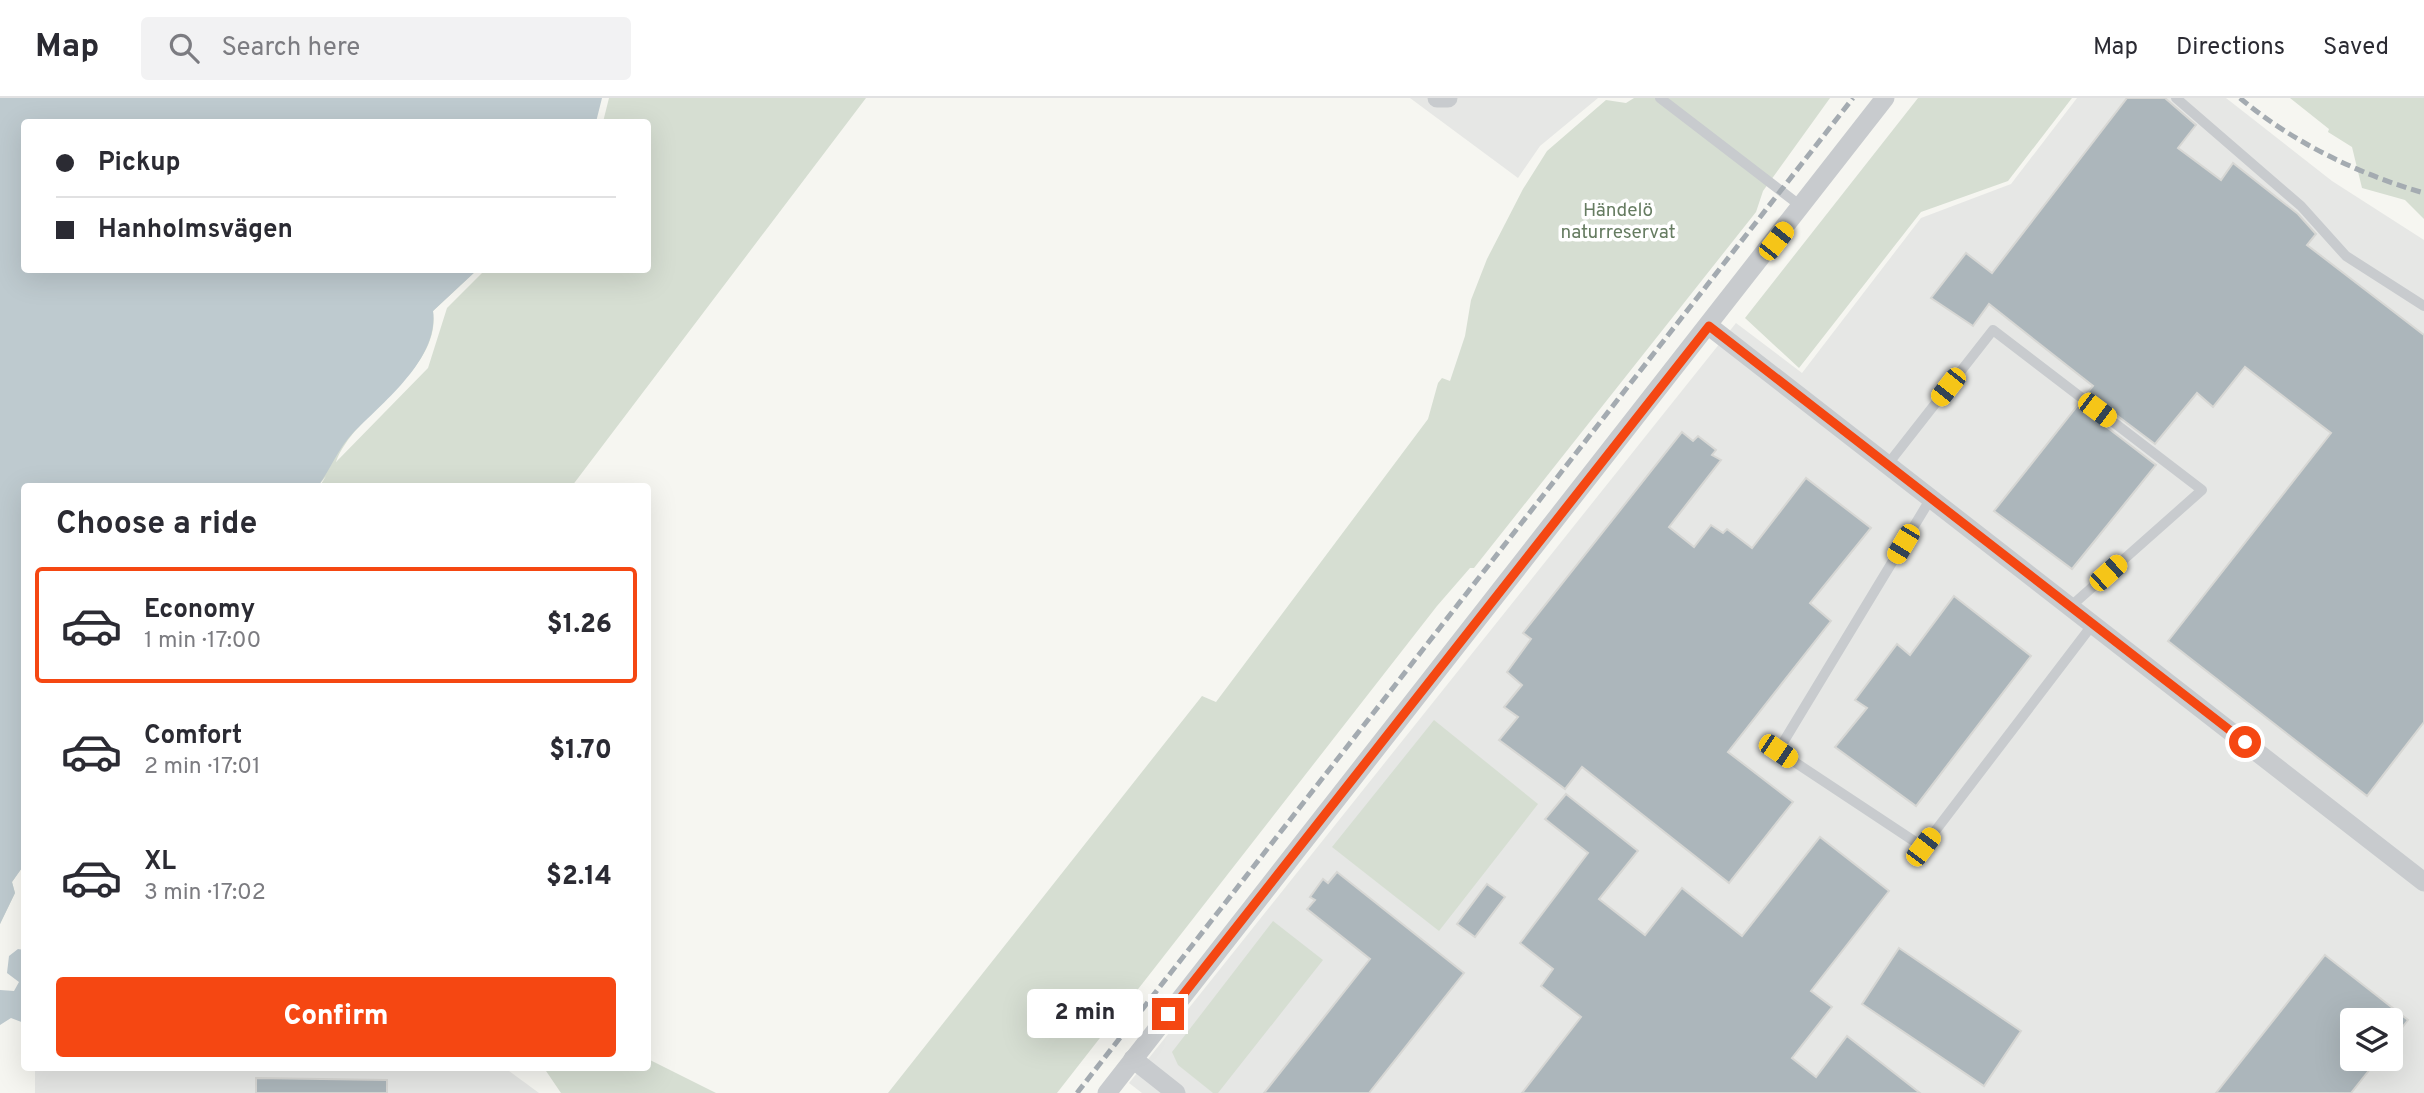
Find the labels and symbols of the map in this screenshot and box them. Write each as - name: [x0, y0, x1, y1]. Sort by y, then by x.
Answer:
- park label: Händelö naturreservat: [1560, 199, 1676, 245]
- car: [1755, 218, 1798, 264]
- car: [1927, 364, 1970, 410]
- car: [2074, 389, 2121, 431]
- car: [1884, 521, 1923, 567]
- car: [2086, 551, 2131, 595]
- route start: [2229, 726, 2261, 758]
- car: [1755, 731, 1802, 771]
- car: [1902, 824, 1945, 870]
- callout: 2 min: [1028, 990, 1144, 1038]
- route end: [1152, 998, 1184, 1030]

